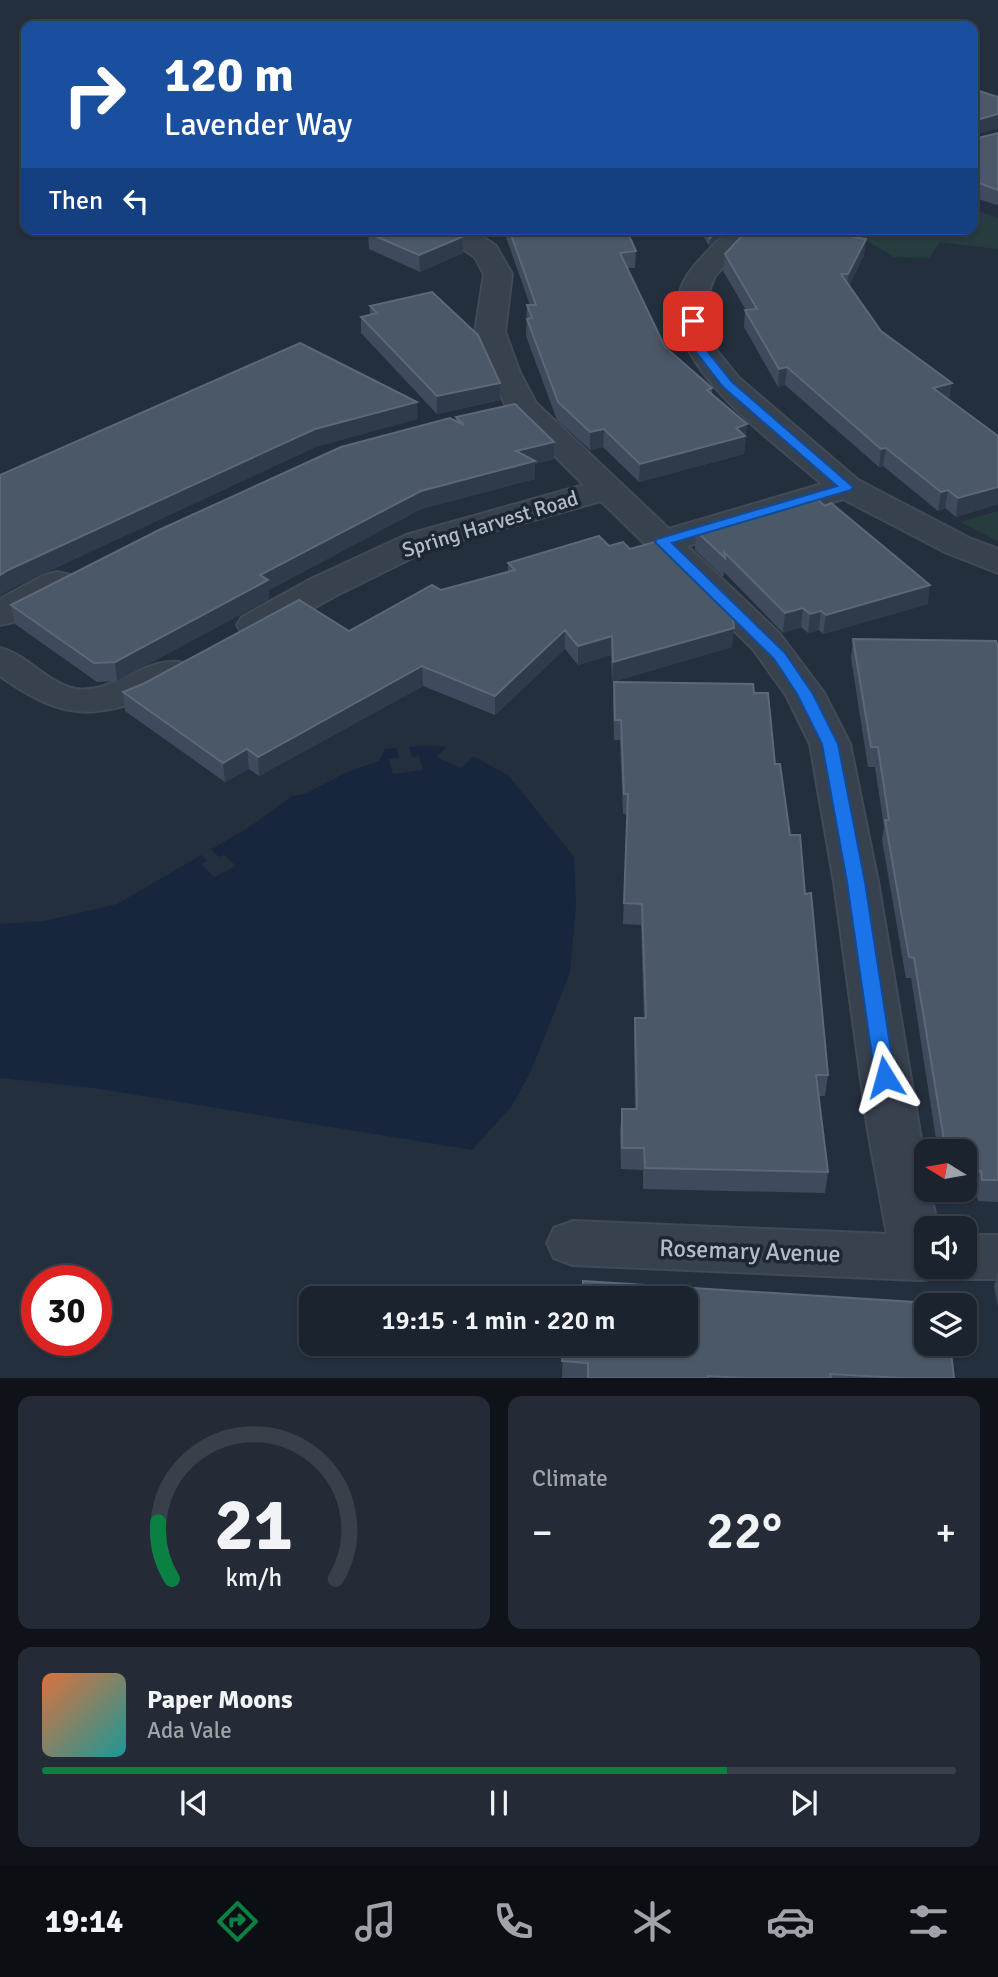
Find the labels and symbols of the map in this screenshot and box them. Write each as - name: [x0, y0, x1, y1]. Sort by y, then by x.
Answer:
- pin: [663, 291, 723, 351]
- street label: Spring Harvest Road: [399, 485, 581, 563]
- position arrow: [848, 1040, 922, 1114]
- north arrow: [914, 1139, 976, 1202]
- street label: Rosemary Avenue: [659, 1233, 841, 1269]
- speed limit sign: 30: [21, 1265, 112, 1356]

